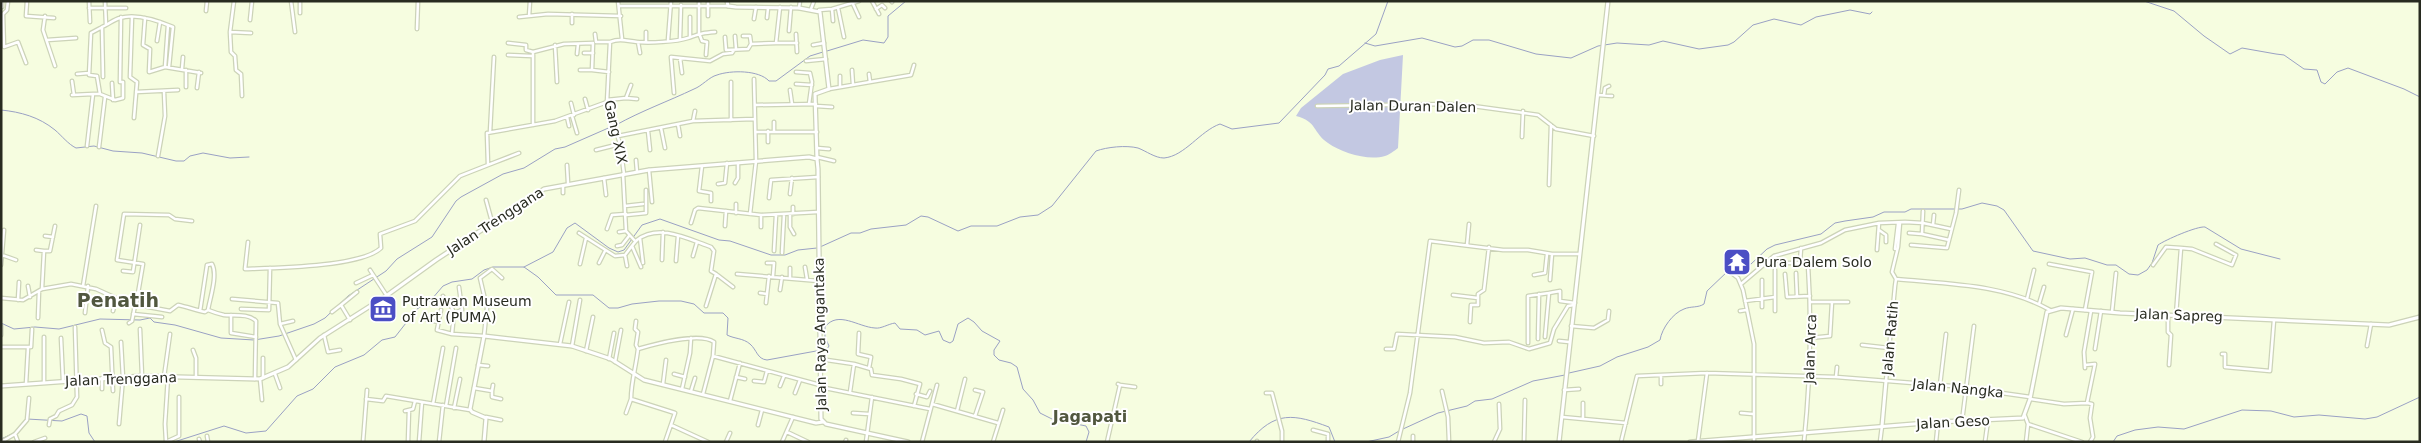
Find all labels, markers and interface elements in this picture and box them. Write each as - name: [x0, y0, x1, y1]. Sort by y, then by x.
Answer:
- street label: Jalan Duran Dalen: [1349, 97, 1476, 115]
- street label: Gang XIX: [601, 99, 631, 166]
- street label: Jalan Trenggana: [443, 184, 546, 259]
- temple icon: Pura Dalem Solo: [1722, 247, 1752, 277]
- place label: Pura Dalem Solo: [1756, 254, 1872, 270]
- street label: Jalan Raya Angantaka: [811, 257, 829, 412]
- district label: Penatih: [77, 289, 159, 311]
- place label: Putrawan Museum of Art (PUMA): [402, 293, 532, 325]
- museum icon: Putrawan Museum of Art (PUMA): [368, 294, 398, 324]
- street label: Jalan Ratih: [1879, 300, 1901, 377]
- street label: Jalan Sapreg: [2134, 305, 2223, 325]
- street label: Jalan Arca: [1801, 314, 1819, 385]
- street label: Jalan Trenggana: [64, 369, 177, 389]
- street label: Jalan Nangka: [1911, 375, 2004, 401]
- district label: Jagapati: [1052, 407, 1127, 426]
- street label: Jalan Geso: [1915, 412, 1990, 432]

